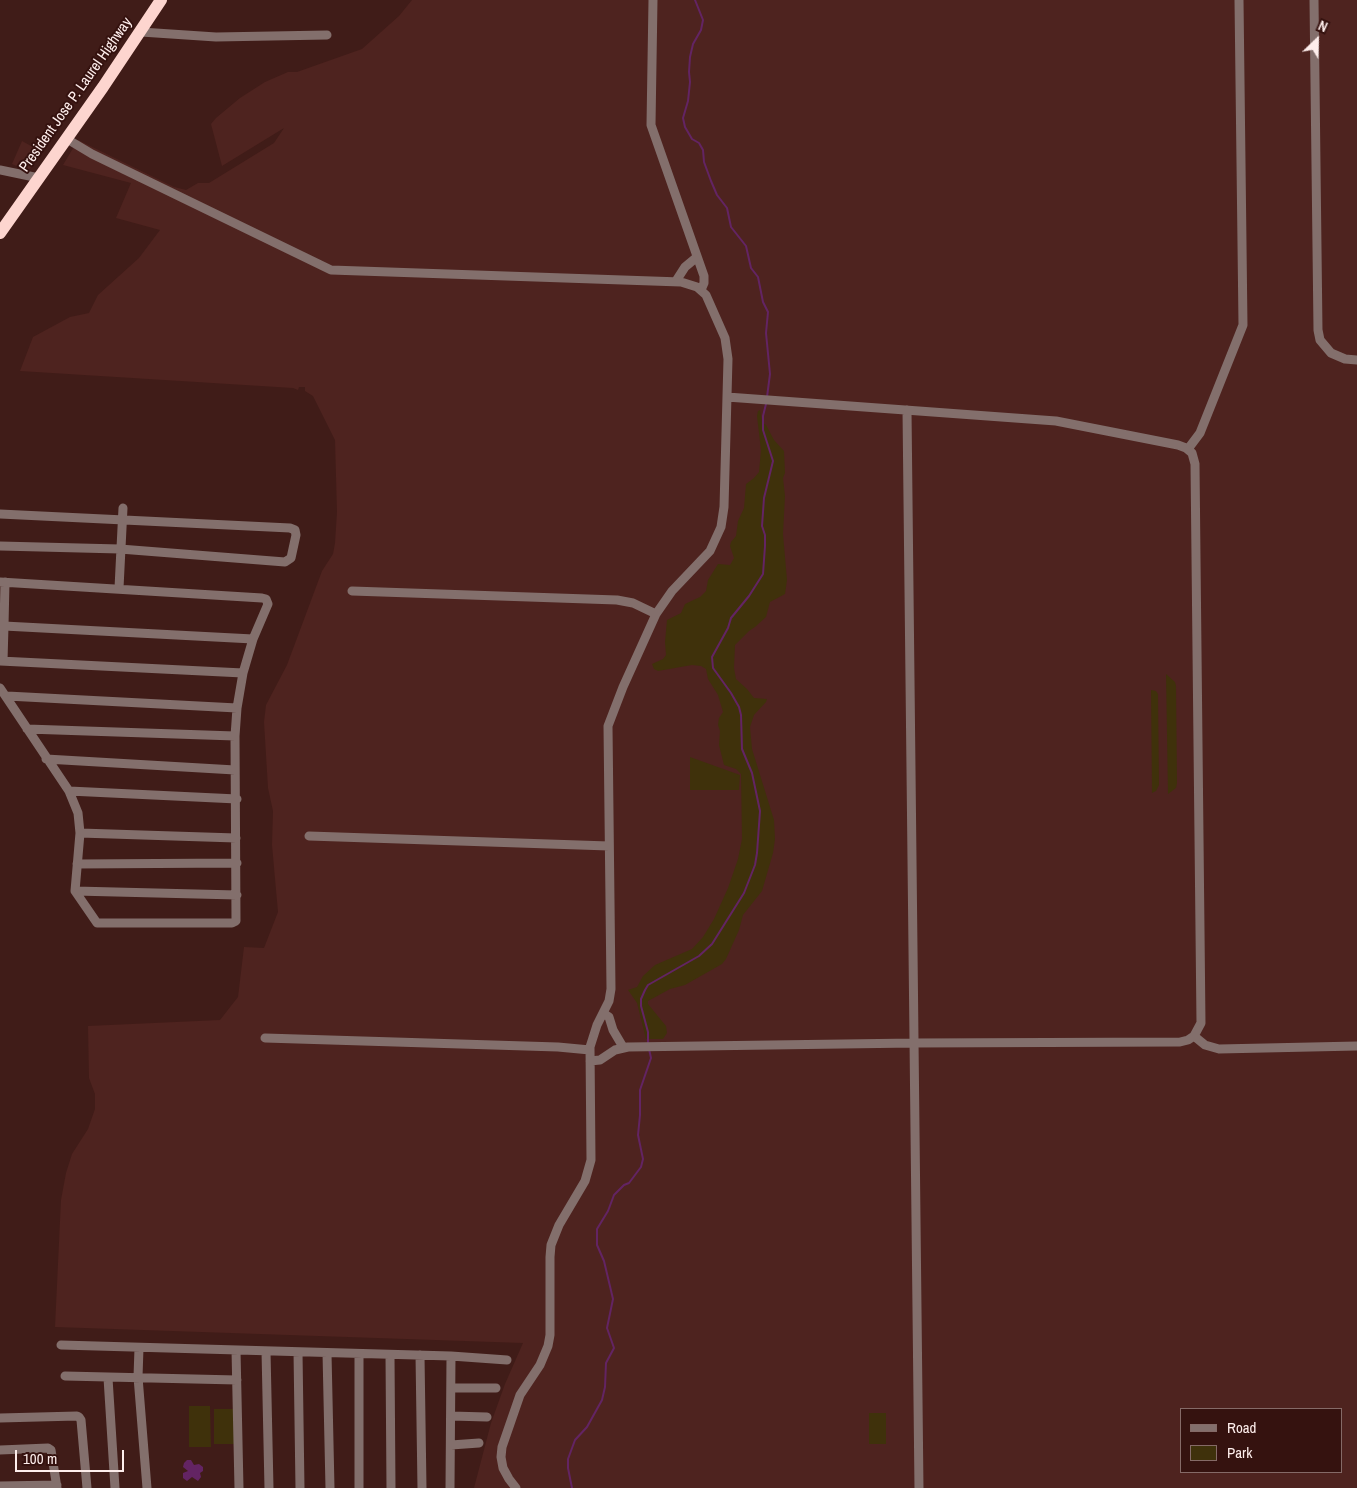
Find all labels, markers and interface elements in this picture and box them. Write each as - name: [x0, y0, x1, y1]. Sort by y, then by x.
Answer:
- street label: President Jose P. Laurel Highway: [16, 14, 136, 176]
- north arrow: [1292, 15, 1342, 65]
- text: N: [1316, 16, 1331, 36]
- legend: [1180, 1408, 1342, 1473]
- text: Road: [1227, 1417, 1256, 1438]
- scale bar: [18, 1440, 126, 1472]
- text: Park: [1227, 1442, 1252, 1463]
- text: 100 m: [23, 1448, 57, 1469]

